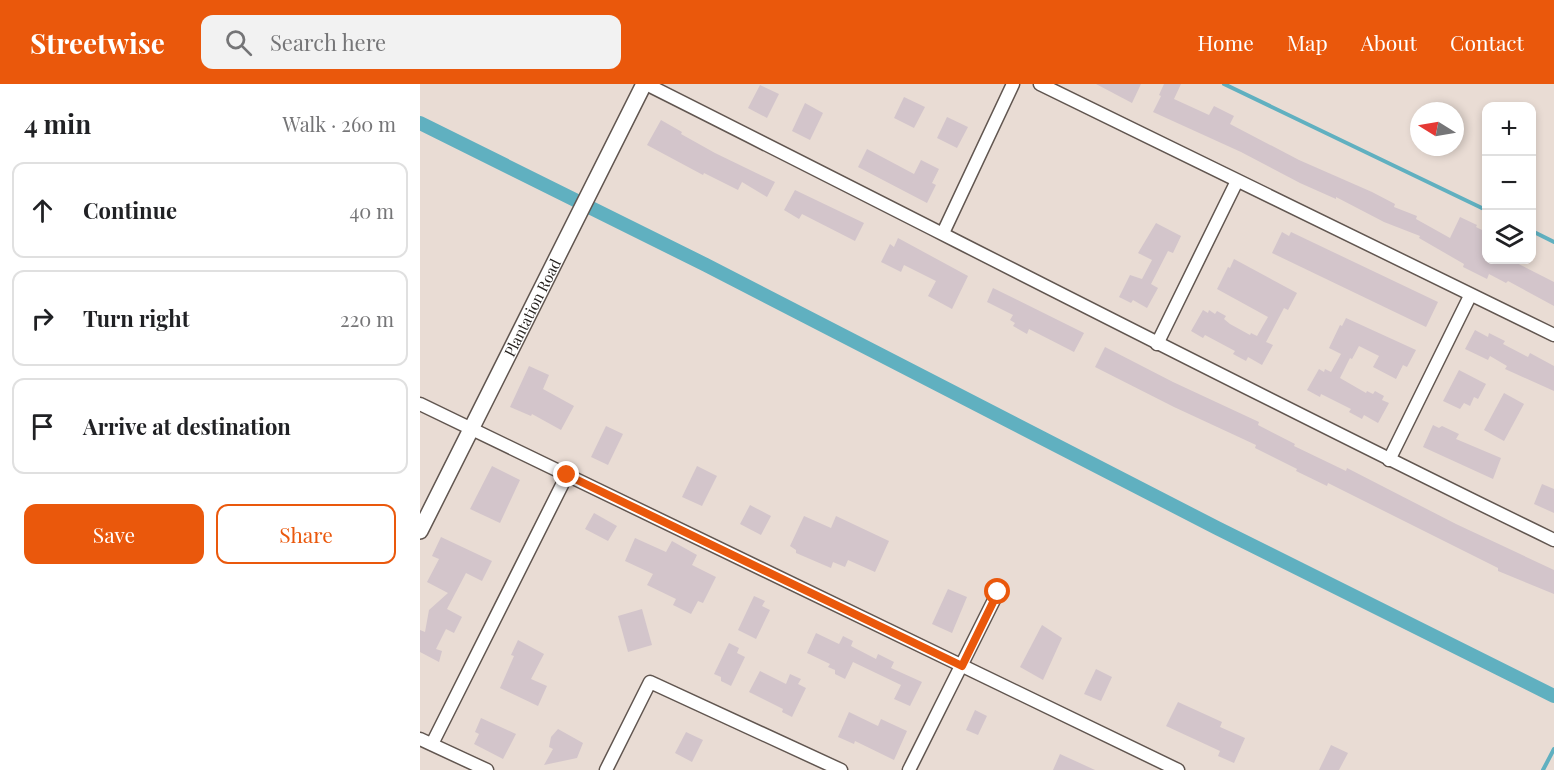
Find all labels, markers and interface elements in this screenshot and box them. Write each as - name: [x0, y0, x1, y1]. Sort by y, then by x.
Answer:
- search box: [201, 15, 621, 69]
- text: Streetwise: [30, 24, 165, 61]
- icon: search: [222, 26, 255, 59]
- text: Search here: [270, 27, 386, 57]
- text: Home: [1198, 28, 1254, 56]
- text: Map: [1287, 28, 1328, 56]
- text: About: [1361, 28, 1417, 56]
- text: Contact: [1450, 28, 1524, 56]
- north arrow: [1410, 102, 1464, 156]
- map controls: [1482, 102, 1536, 264]
- button: +: [1482, 102, 1536, 156]
- text: 4 min: [24, 106, 91, 141]
- text: Walk · 260 m: [283, 110, 396, 137]
- button: −: [1482, 156, 1536, 210]
- icon: ahead: [26, 194, 59, 227]
- text: Continue: [83, 195, 177, 225]
- text: 40 m: [349, 197, 394, 224]
- button: layers: [1482, 210, 1536, 264]
- street label: Plantation Road: [499, 255, 565, 360]
- icon: right: [26, 302, 59, 335]
- text: Turn right: [83, 303, 189, 333]
- text: 220 m: [340, 305, 394, 332]
- icon: arrive: [26, 410, 59, 443]
- text: Arrive at destination: [83, 411, 291, 441]
- route end: [553, 461, 579, 487]
- button: Save: [24, 504, 204, 564]
- button: Share: [216, 504, 396, 564]
- route start: [984, 578, 1010, 604]

